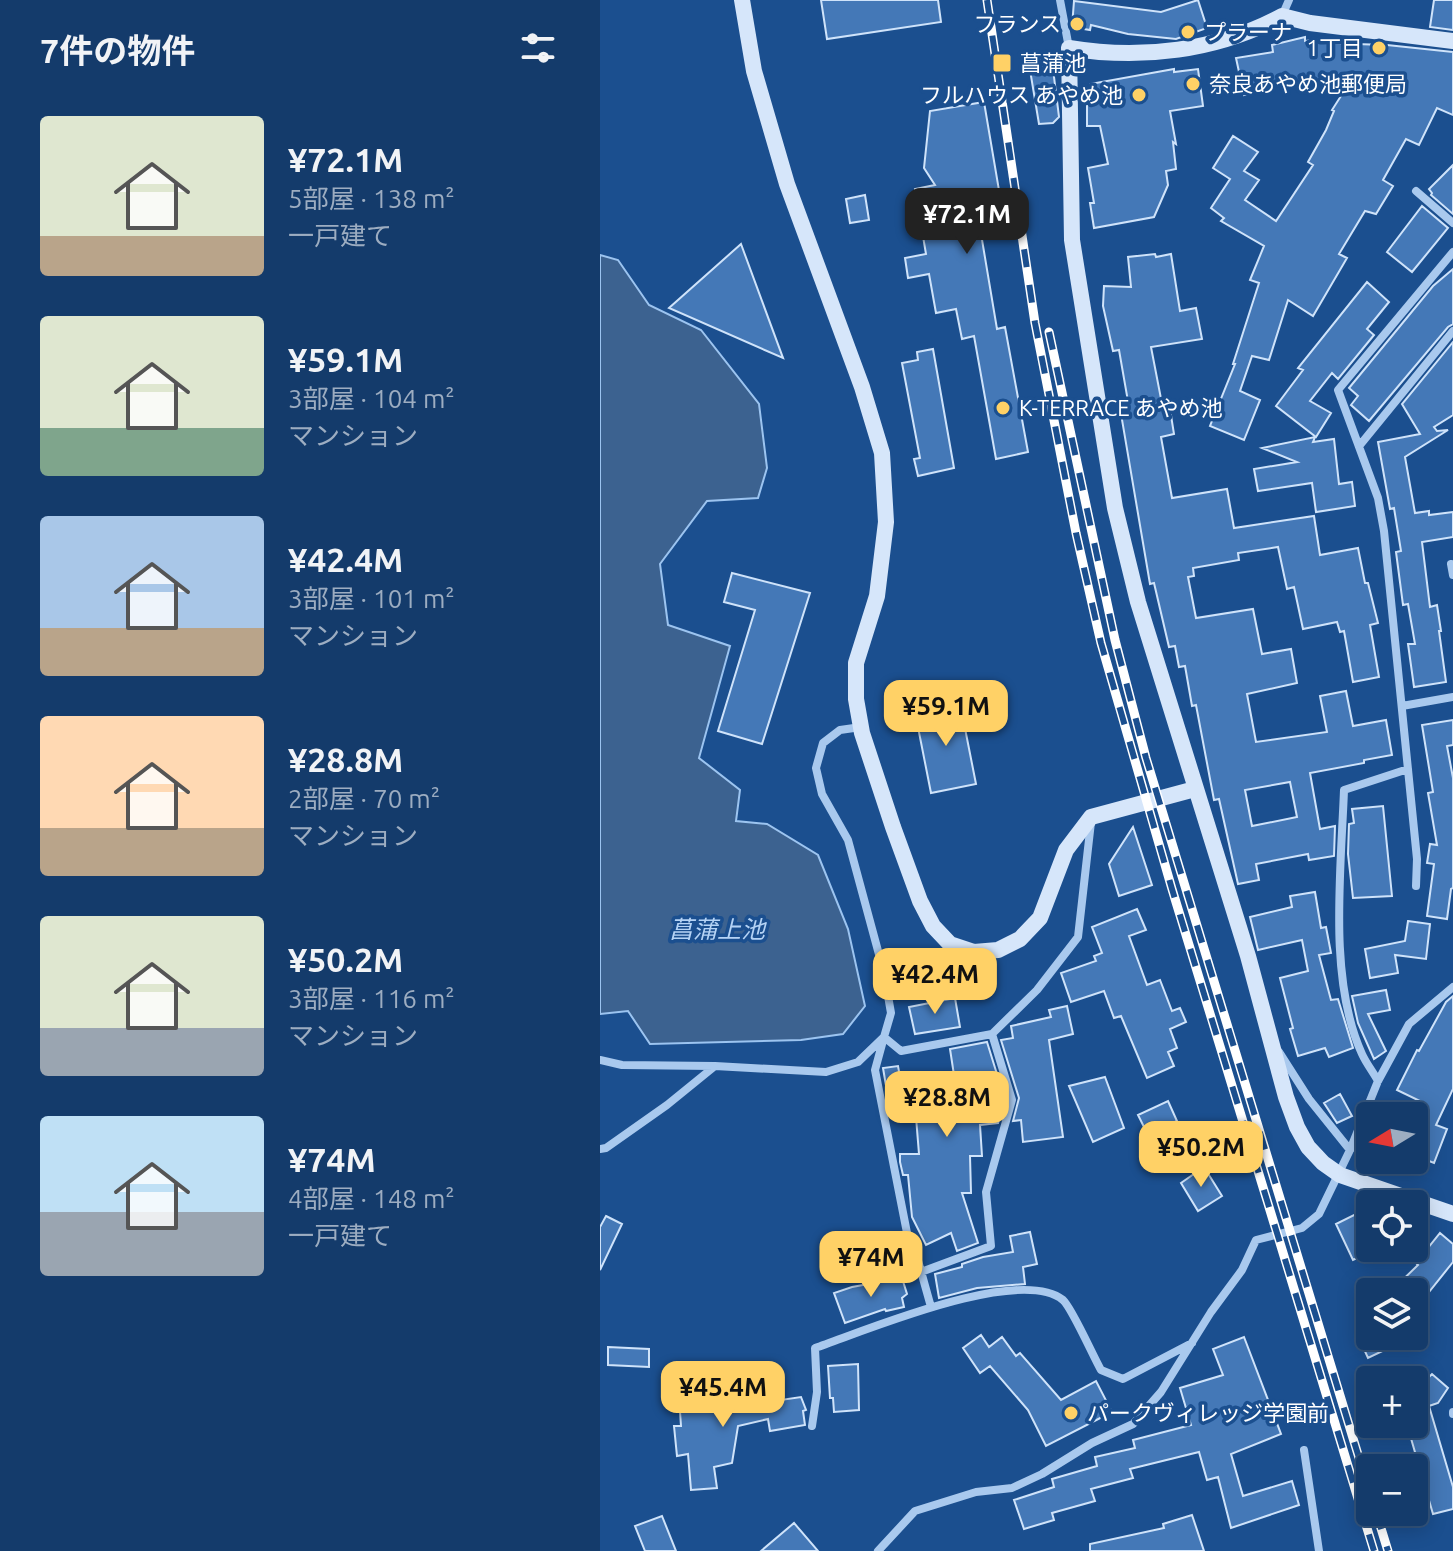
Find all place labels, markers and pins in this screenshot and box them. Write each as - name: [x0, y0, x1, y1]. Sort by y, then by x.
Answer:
- place label: フランス: [973, 11, 1061, 36]
- marker: フランス: [1068, 15, 1086, 33]
- place label: プラーナ: [1204, 19, 1292, 44]
- marker: プラーナ: [1179, 23, 1197, 41]
- place label: 1丁目: [1307, 35, 1363, 60]
- marker: 1丁目: [1370, 39, 1388, 57]
- place label: 菖蒲池: [1020, 50, 1086, 75]
- marker: 菖蒲池: [991, 52, 1013, 74]
- place label: 奈良あやめ池郵便局: [1209, 71, 1407, 96]
- marker: 奈良あやめ池郵便局: [1184, 75, 1202, 93]
- place label: フルハウス あやめ池: [920, 82, 1123, 107]
- marker: フルハウス あやめ池: [1130, 86, 1148, 104]
- pin: ¥72.1M: [902, 188, 1032, 256]
- place label: K-TERRACE あやめ池: [1019, 395, 1223, 420]
- marker: K-TERRACE あやめ池: [994, 399, 1012, 417]
- pin: ¥59.1M: [881, 680, 1011, 748]
- pin: ¥42.4M: [870, 948, 1000, 1016]
- pin: ¥28.8M: [882, 1071, 1012, 1139]
- pin: ¥50.2M: [1136, 1121, 1266, 1189]
- pin: ¥74M: [824, 1231, 918, 1299]
- pin: ¥45.4M: [658, 1361, 788, 1429]
- place label: パークヴィレッジ学園前: [1087, 1400, 1329, 1425]
- marker: パークヴィレッジ学園前: [1062, 1404, 1080, 1422]

